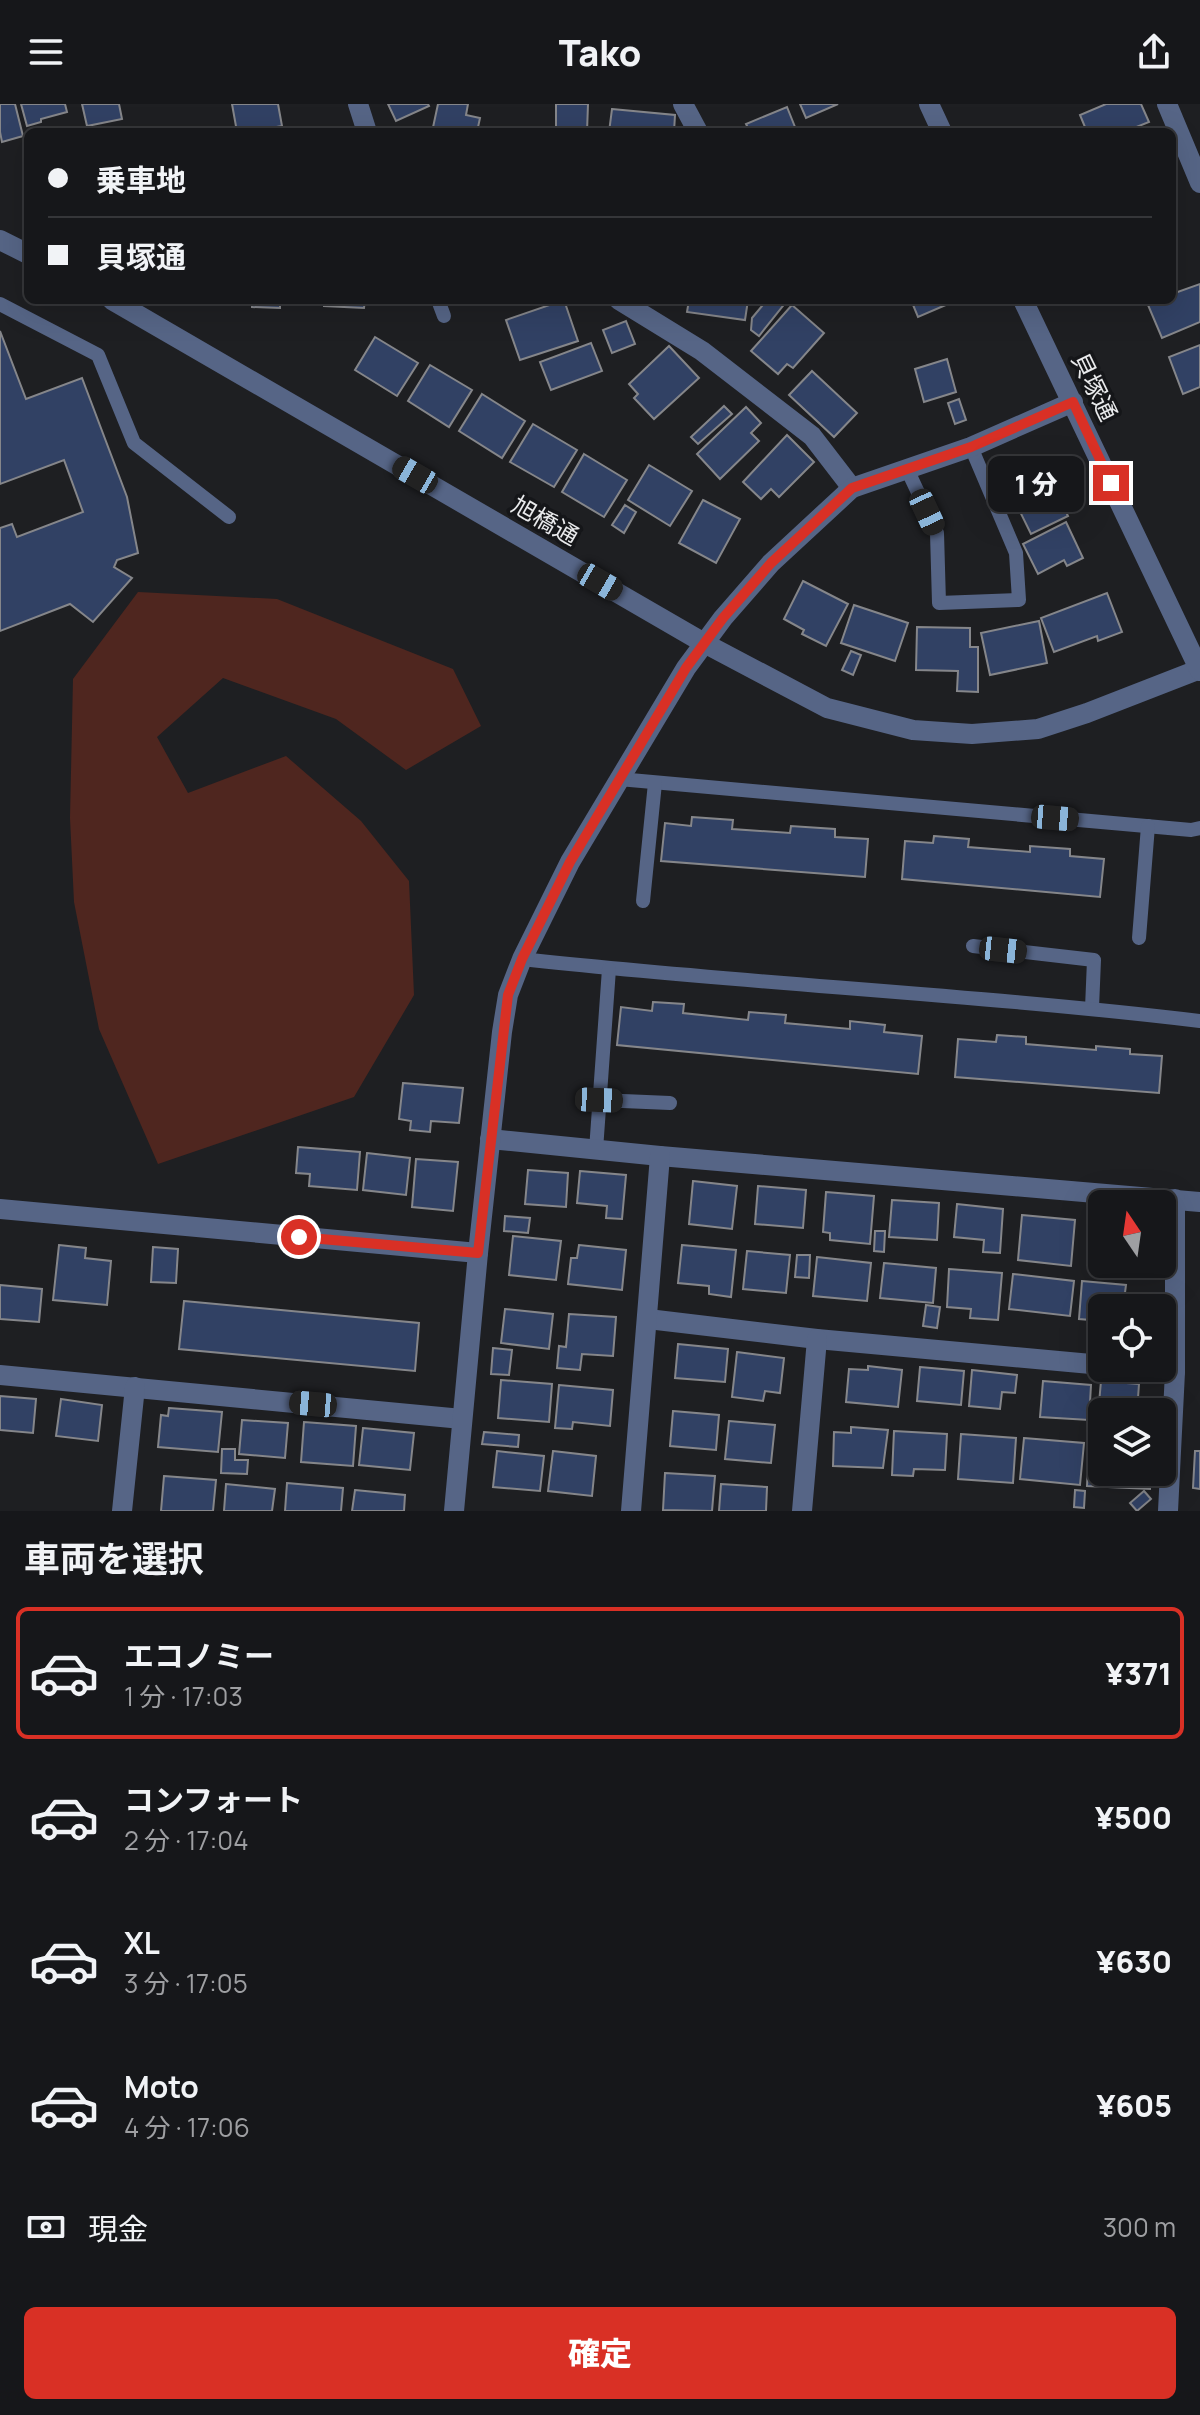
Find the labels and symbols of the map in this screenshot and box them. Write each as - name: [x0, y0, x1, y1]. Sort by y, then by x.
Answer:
- street label: 貝塚通: [1065, 347, 1126, 426]
- car: [388, 453, 442, 497]
- callout: 1 分: [987, 455, 1083, 511]
- route end: [1093, 465, 1129, 501]
- car: [906, 485, 948, 539]
- street label: 旭橋通: [506, 487, 585, 552]
- car: [573, 560, 627, 604]
- car: [1030, 804, 1080, 832]
- car: [978, 936, 1028, 964]
- car: [575, 1087, 623, 1113]
- north arrow: [1088, 1190, 1176, 1278]
- route start: [281, 1219, 317, 1255]
- car: [288, 1390, 338, 1418]

